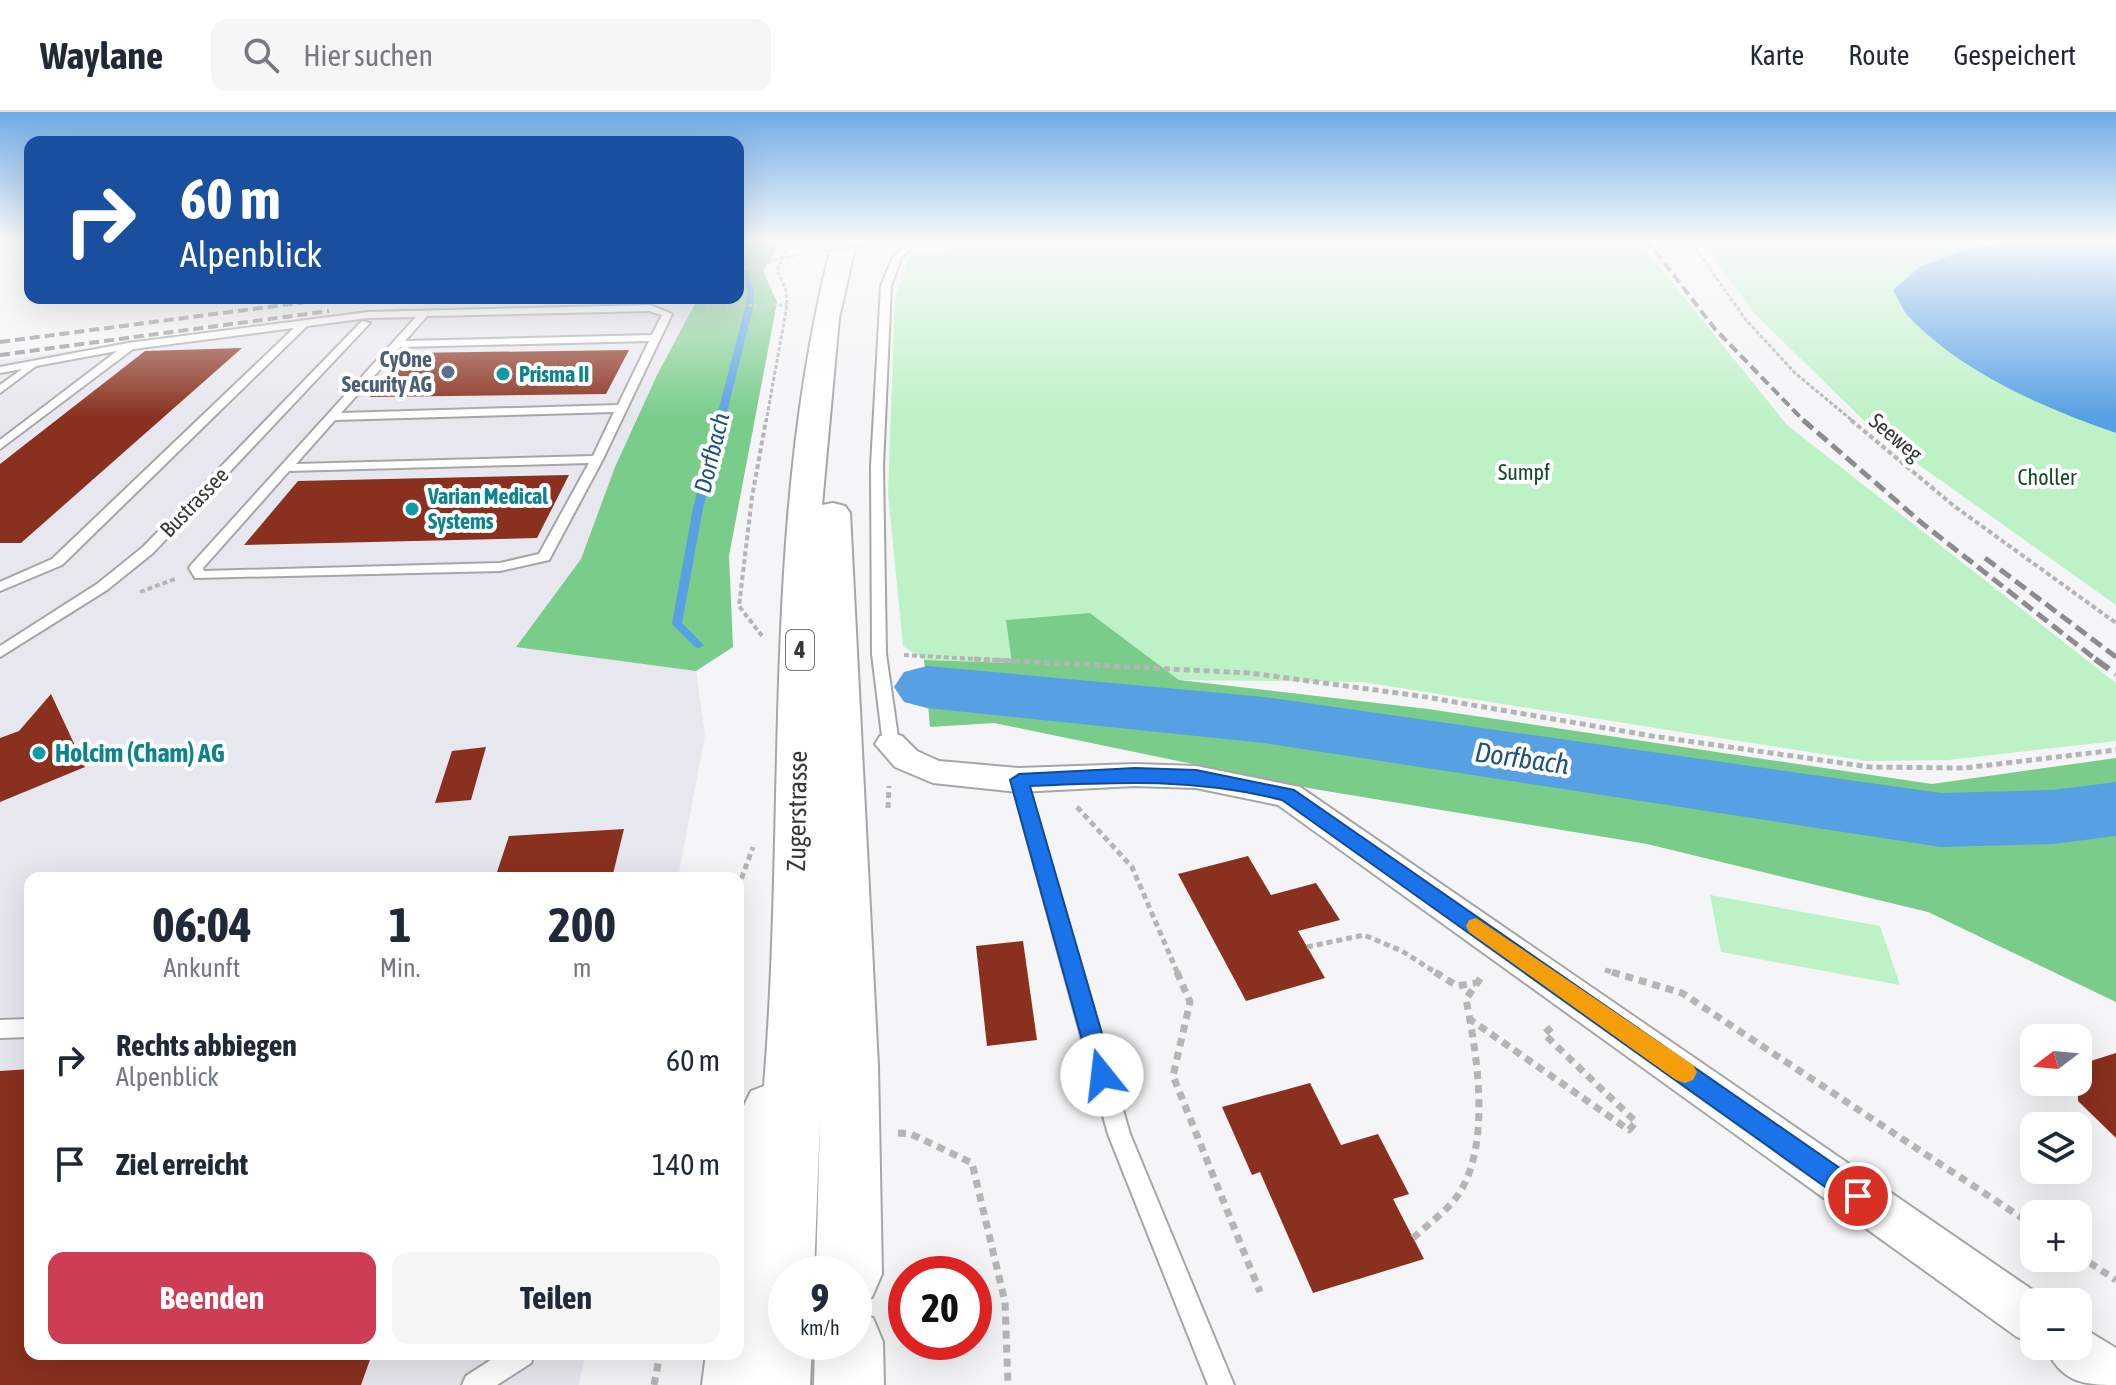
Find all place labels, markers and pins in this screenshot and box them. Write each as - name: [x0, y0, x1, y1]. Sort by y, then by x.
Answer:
- place label: CyOne Security AG: [342, 346, 432, 397]
- place label: Prisma II: [519, 361, 589, 387]
- marker: CyOne Security AG: [439, 363, 457, 381]
- marker: Prisma II: [494, 365, 512, 383]
- place label: Varian Medical Systems: [427, 483, 549, 534]
- marker: Varian Medical Systems: [403, 500, 421, 518]
- place label: Holcim (Cham) AG: [55, 738, 225, 768]
- marker: Holcim (Cham) AG: [30, 744, 48, 762]
- pin: [1824, 1162, 1892, 1230]

